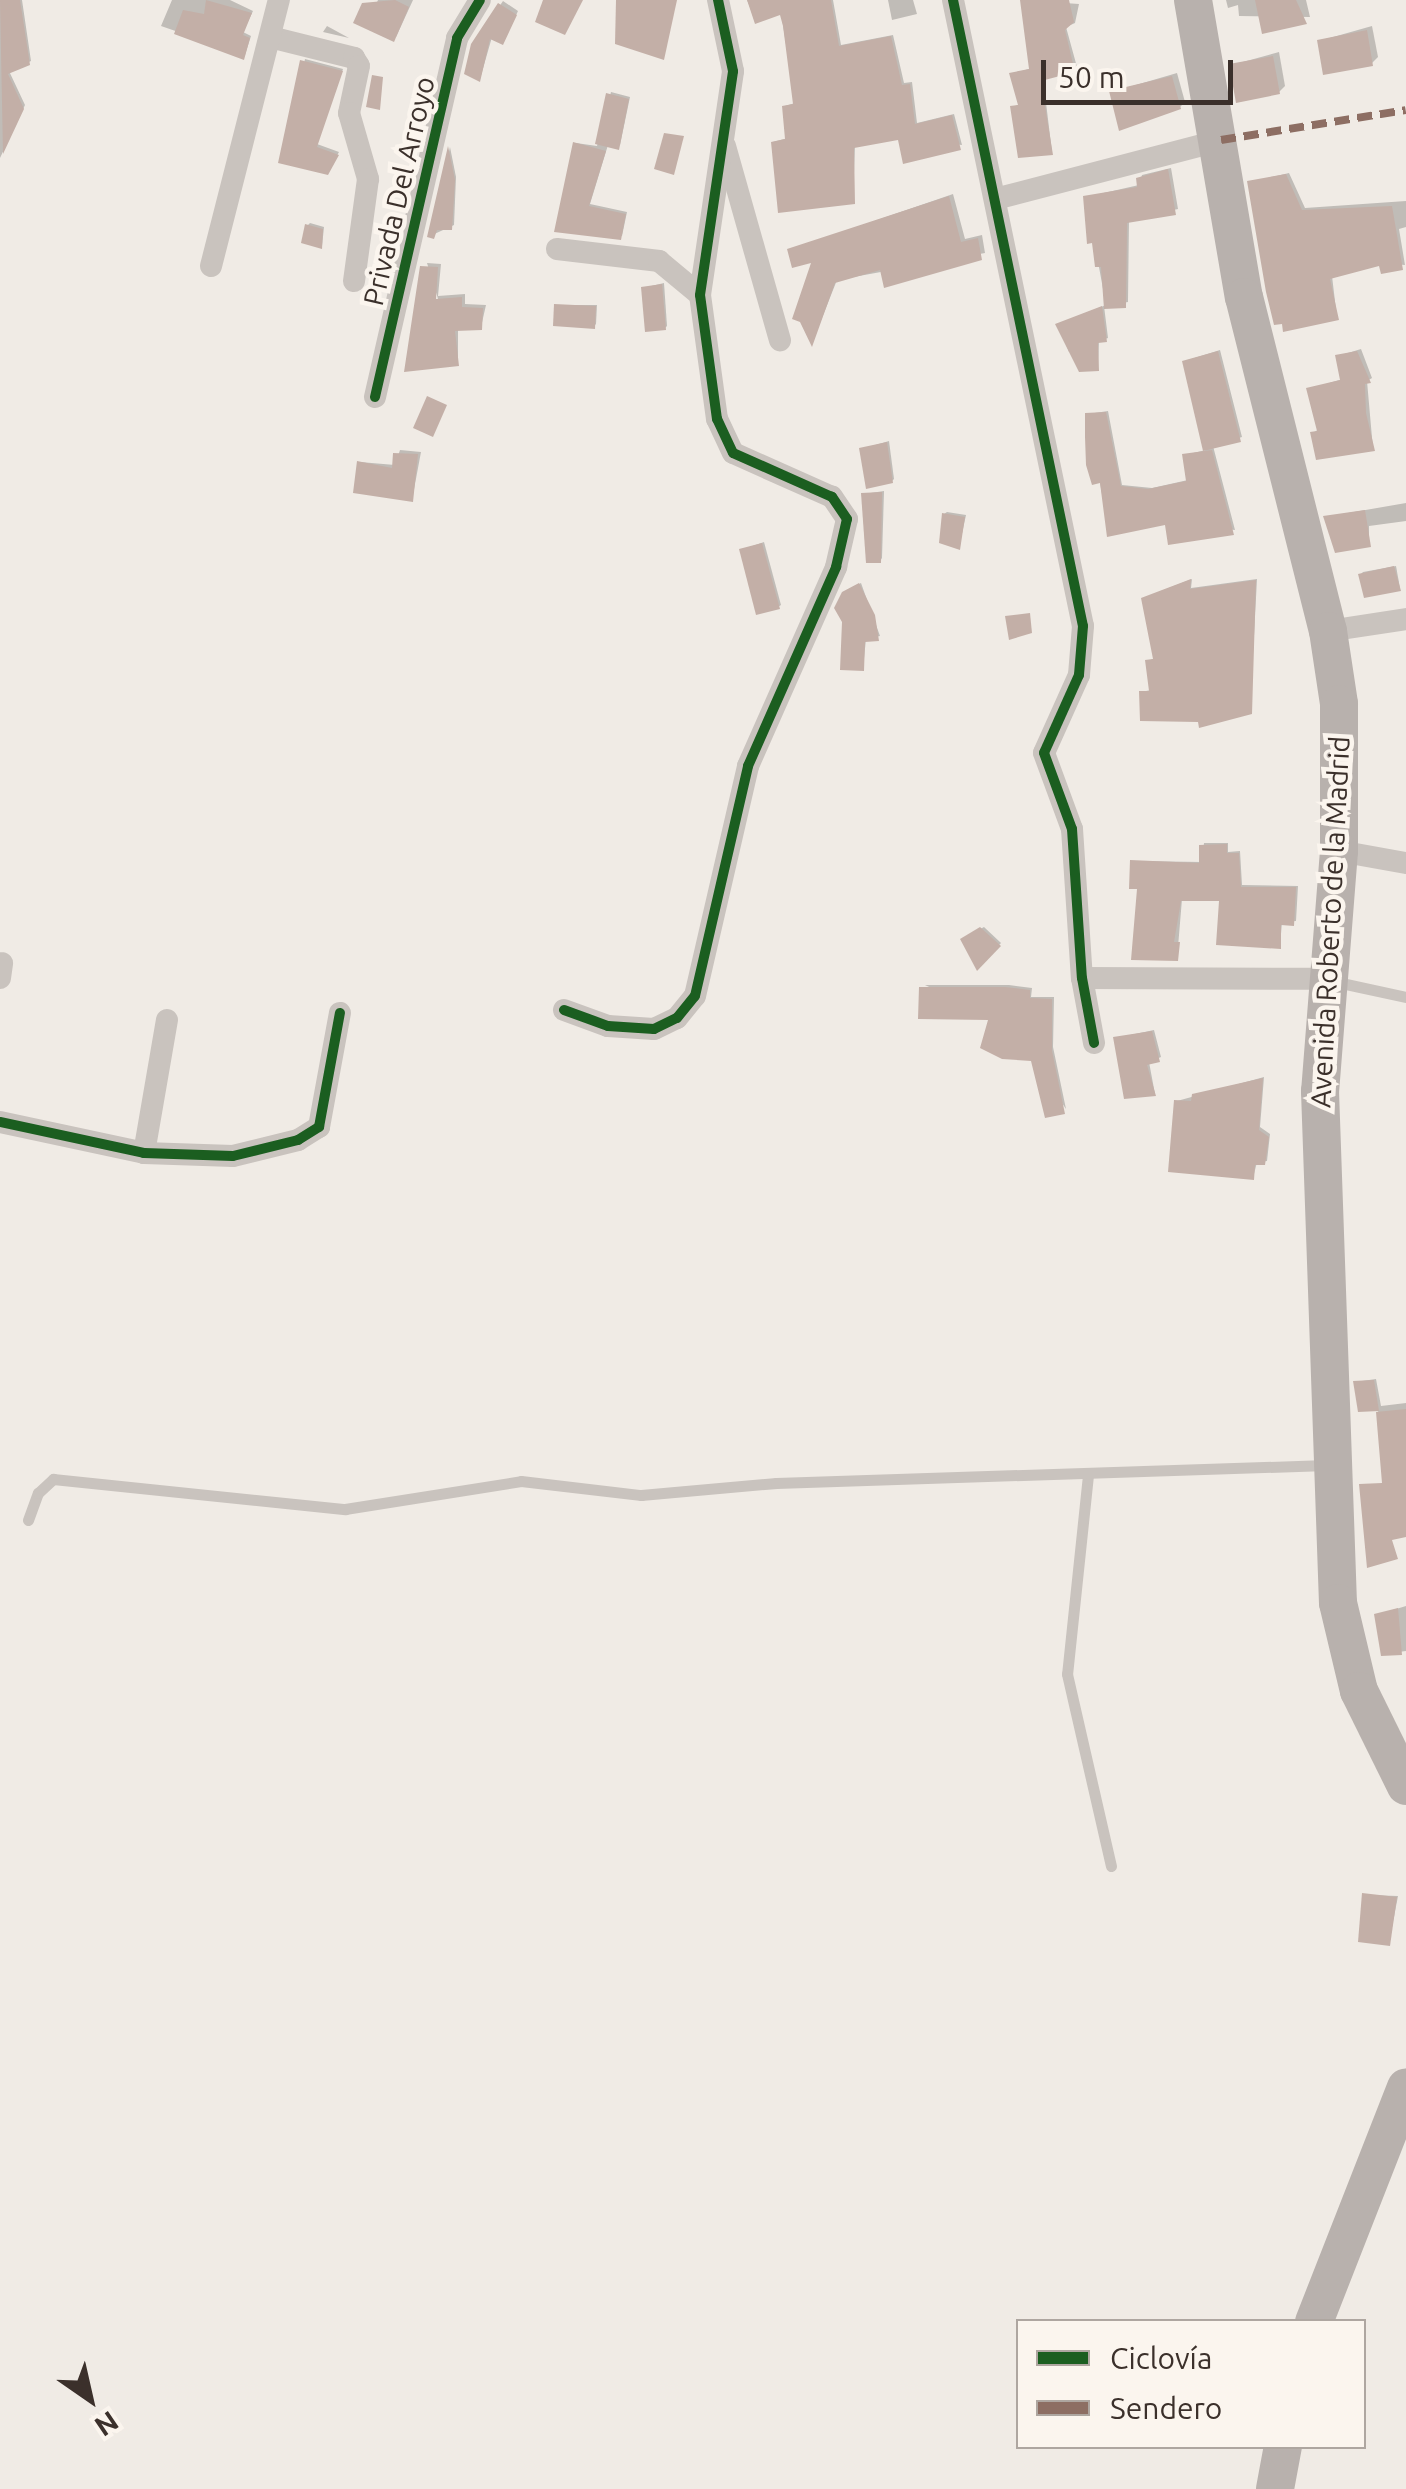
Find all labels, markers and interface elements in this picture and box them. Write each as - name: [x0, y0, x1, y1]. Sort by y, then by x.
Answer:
- scale bar: [1046, 40, 1238, 102]
- text: 50 m: [1058, 60, 1125, 94]
- street label: Privada Del Arroyo: [356, 73, 442, 309]
- street label: Avenida Roberto de la Madrid: [1303, 735, 1357, 1109]
- legend: [1016, 2319, 1366, 2449]
- text: Ciclovía: [1110, 2341, 1212, 2375]
- north arrow: [40, 2349, 140, 2449]
- text: Sendero: [1110, 2391, 1222, 2425]
- text: N: [90, 2406, 124, 2443]

